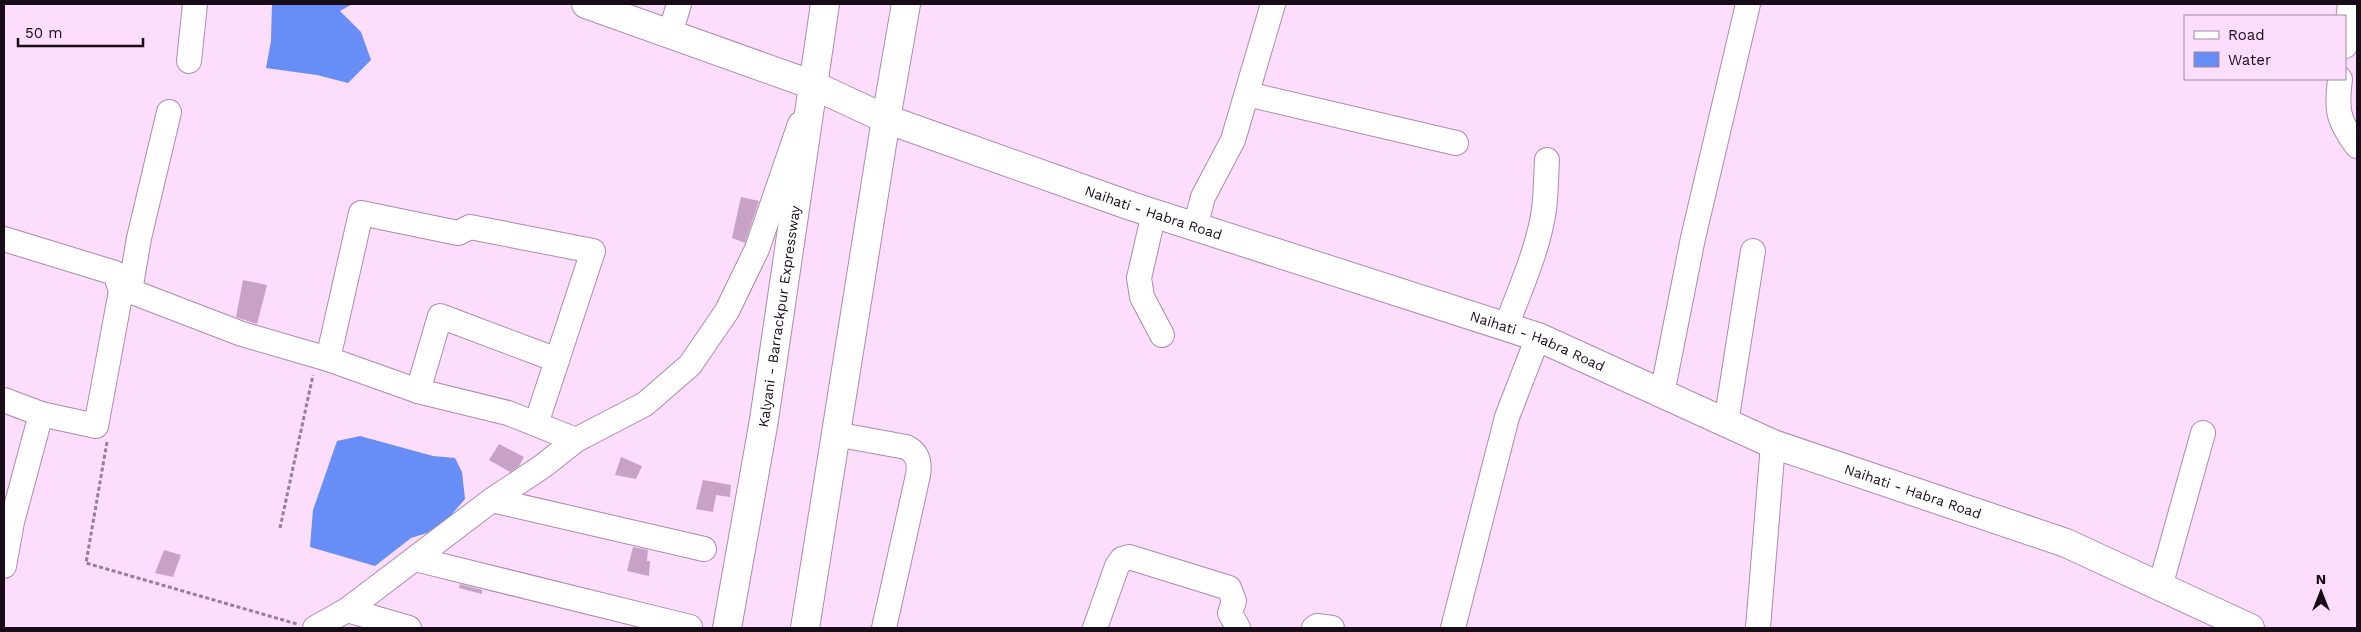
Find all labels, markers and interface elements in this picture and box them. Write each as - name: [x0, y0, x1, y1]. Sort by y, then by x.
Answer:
- scale bar: [18, 15, 142, 47]
- legend: [2184, 15, 2346, 80]
- text: 50 m: [25, 24, 62, 42]
- text: Road: [2228, 26, 2265, 44]
- text: Water: [2228, 51, 2271, 69]
- street label: Naihati - Habra Road: [1083, 182, 1224, 243]
- street label: Kalyani - Barrackpur Expressway: [755, 204, 803, 429]
- street label: Naihati - Habra Road: [1468, 308, 1607, 374]
- street label: Naihati - Habra Road: [1842, 461, 1983, 522]
- north arrow: [2296, 567, 2346, 617]
- text: N: [2316, 571, 2326, 587]

